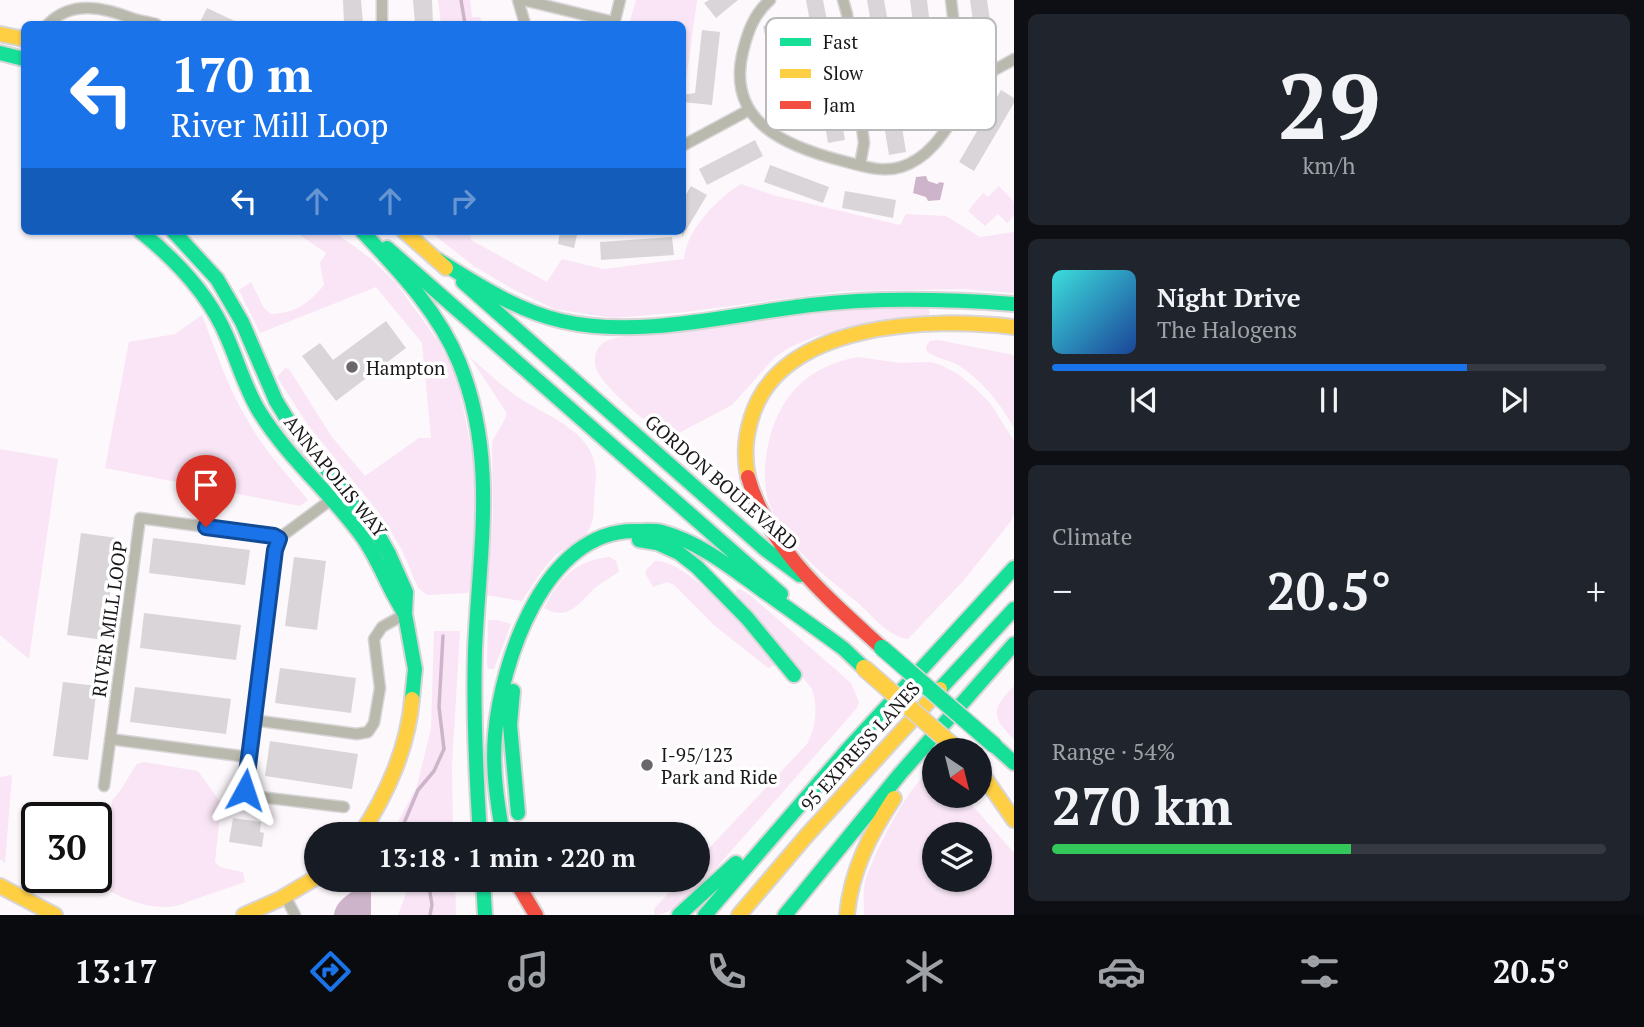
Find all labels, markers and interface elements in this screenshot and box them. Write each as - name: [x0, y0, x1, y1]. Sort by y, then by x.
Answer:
- legend: [766, 18, 996, 130]
- text: Fast: [823, 29, 858, 54]
- text: 170 m: [171, 41, 313, 106]
- text: 29: [1278, 44, 1380, 165]
- icon: left: [56, 49, 147, 140]
- text: Slow: [823, 60, 864, 85]
- text: Jam: [823, 92, 856, 117]
- text: River Mill Loop: [171, 104, 388, 146]
- text: km/h: [1302, 150, 1356, 181]
- icon: left: [225, 182, 263, 220]
- icon: ahead: [298, 182, 336, 220]
- icon: ahead: [371, 182, 409, 220]
- icon: right: [444, 182, 482, 220]
- text: Night Drive: [1157, 280, 1301, 314]
- text: The Halogens: [1157, 314, 1297, 345]
- place label: Hampton: [366, 355, 445, 380]
- marker: Hampton: [344, 359, 360, 375]
- icon: previous: [1125, 381, 1163, 419]
- icon: pause: [1310, 381, 1348, 419]
- icon: next: [1495, 381, 1533, 419]
- street label: GORDON BOULEVARD: [640, 409, 804, 555]
- street label: ANNAPOLIS WAY: [279, 410, 393, 543]
- pin: [176, 455, 236, 527]
- icon: arrive: [187, 466, 225, 504]
- text: Climate: [1052, 521, 1132, 552]
- street label: RIVER MILL LOOP: [86, 539, 132, 699]
- text: 20.5°: [1266, 556, 1392, 625]
- text: −: [1052, 566, 1072, 616]
- text: +: [1586, 566, 1606, 616]
- street label: 95 EXPRESS LANES: [795, 676, 925, 816]
- text: Range · 54%: [1052, 736, 1175, 767]
- north arrow: [922, 738, 992, 808]
- map controls: [922, 738, 992, 892]
- place label: I-95/123 Park and Ride: [661, 742, 778, 789]
- position arrow: [208, 753, 282, 827]
- marker: I-95/123 Park and Ride: [639, 757, 655, 773]
- text: 270 km: [1052, 771, 1233, 840]
- speed limit sign: 30: [21, 802, 112, 893]
- button: layers: [922, 822, 992, 892]
- text: 13:18 · 1 min · 220 m: [378, 840, 636, 874]
- icon: directions: [306, 947, 355, 996]
- icon: music: [504, 947, 553, 996]
- icon: phone: [702, 947, 751, 996]
- icon: climate: [900, 947, 949, 996]
- icon: car: [1097, 947, 1146, 996]
- icon: filters: [1295, 947, 1344, 996]
- text: 13:17: [74, 950, 158, 992]
- text: 20.5°: [1493, 950, 1570, 992]

